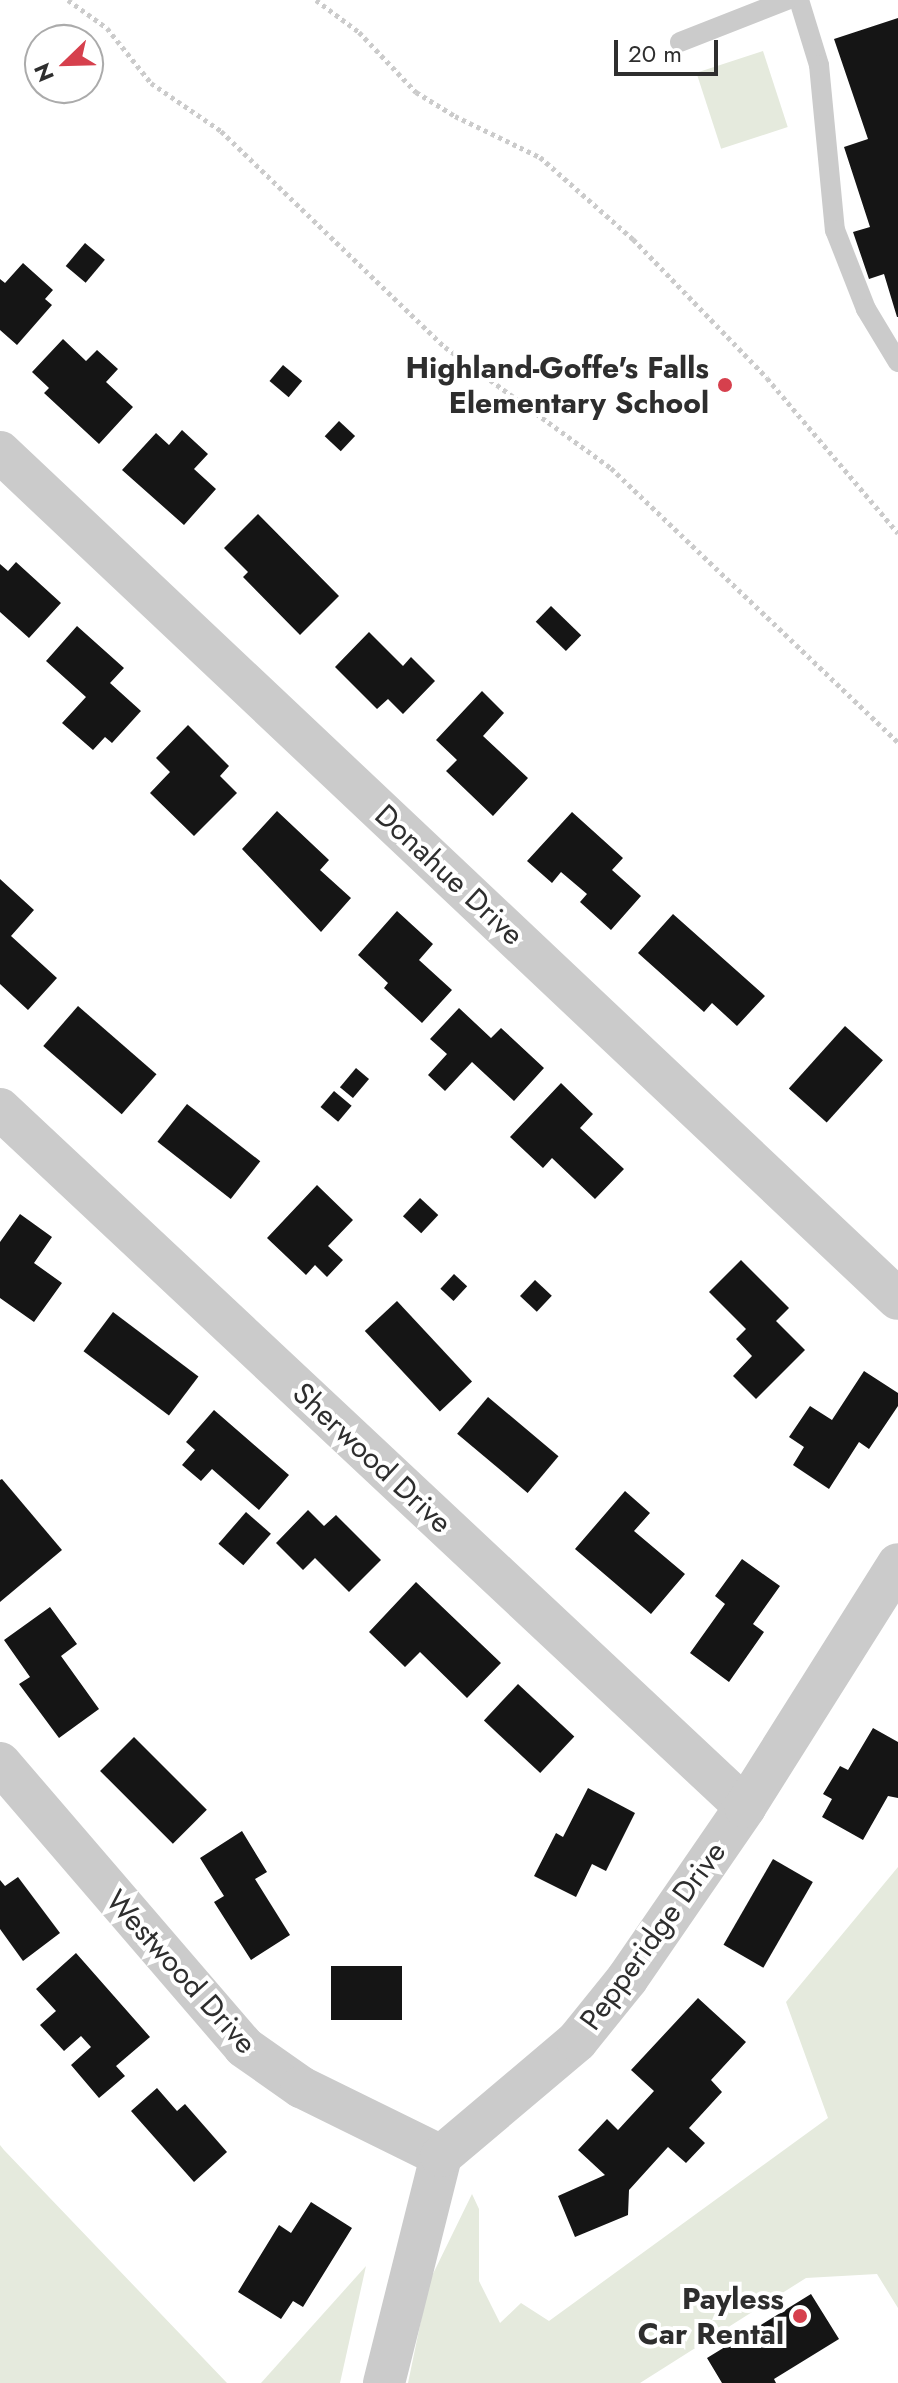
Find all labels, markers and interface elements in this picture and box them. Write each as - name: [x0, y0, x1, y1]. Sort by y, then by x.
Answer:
- north arrow: [24, 24, 104, 104]
- scale bar: [618, 24, 722, 74]
- text: 20 m: [628, 36, 682, 71]
- text: N: [26, 58, 62, 87]
- place label: Highland-Goffe's Falls Elementary School: [405, 350, 709, 420]
- marker: Highland-Goffe's Falls Elementary School: [716, 376, 734, 394]
- street label: Donahue Drive: [367, 797, 531, 953]
- street label: Sherwood Drive: [285, 1375, 459, 1541]
- street label: Pepperidge Drive: [573, 1835, 733, 2037]
- street label: Westwood Drive: [98, 1883, 264, 2061]
- place label: Payless Car Rental: [638, 2281, 784, 2352]
- marker: Payless Car Rental: [791, 2307, 809, 2325]

